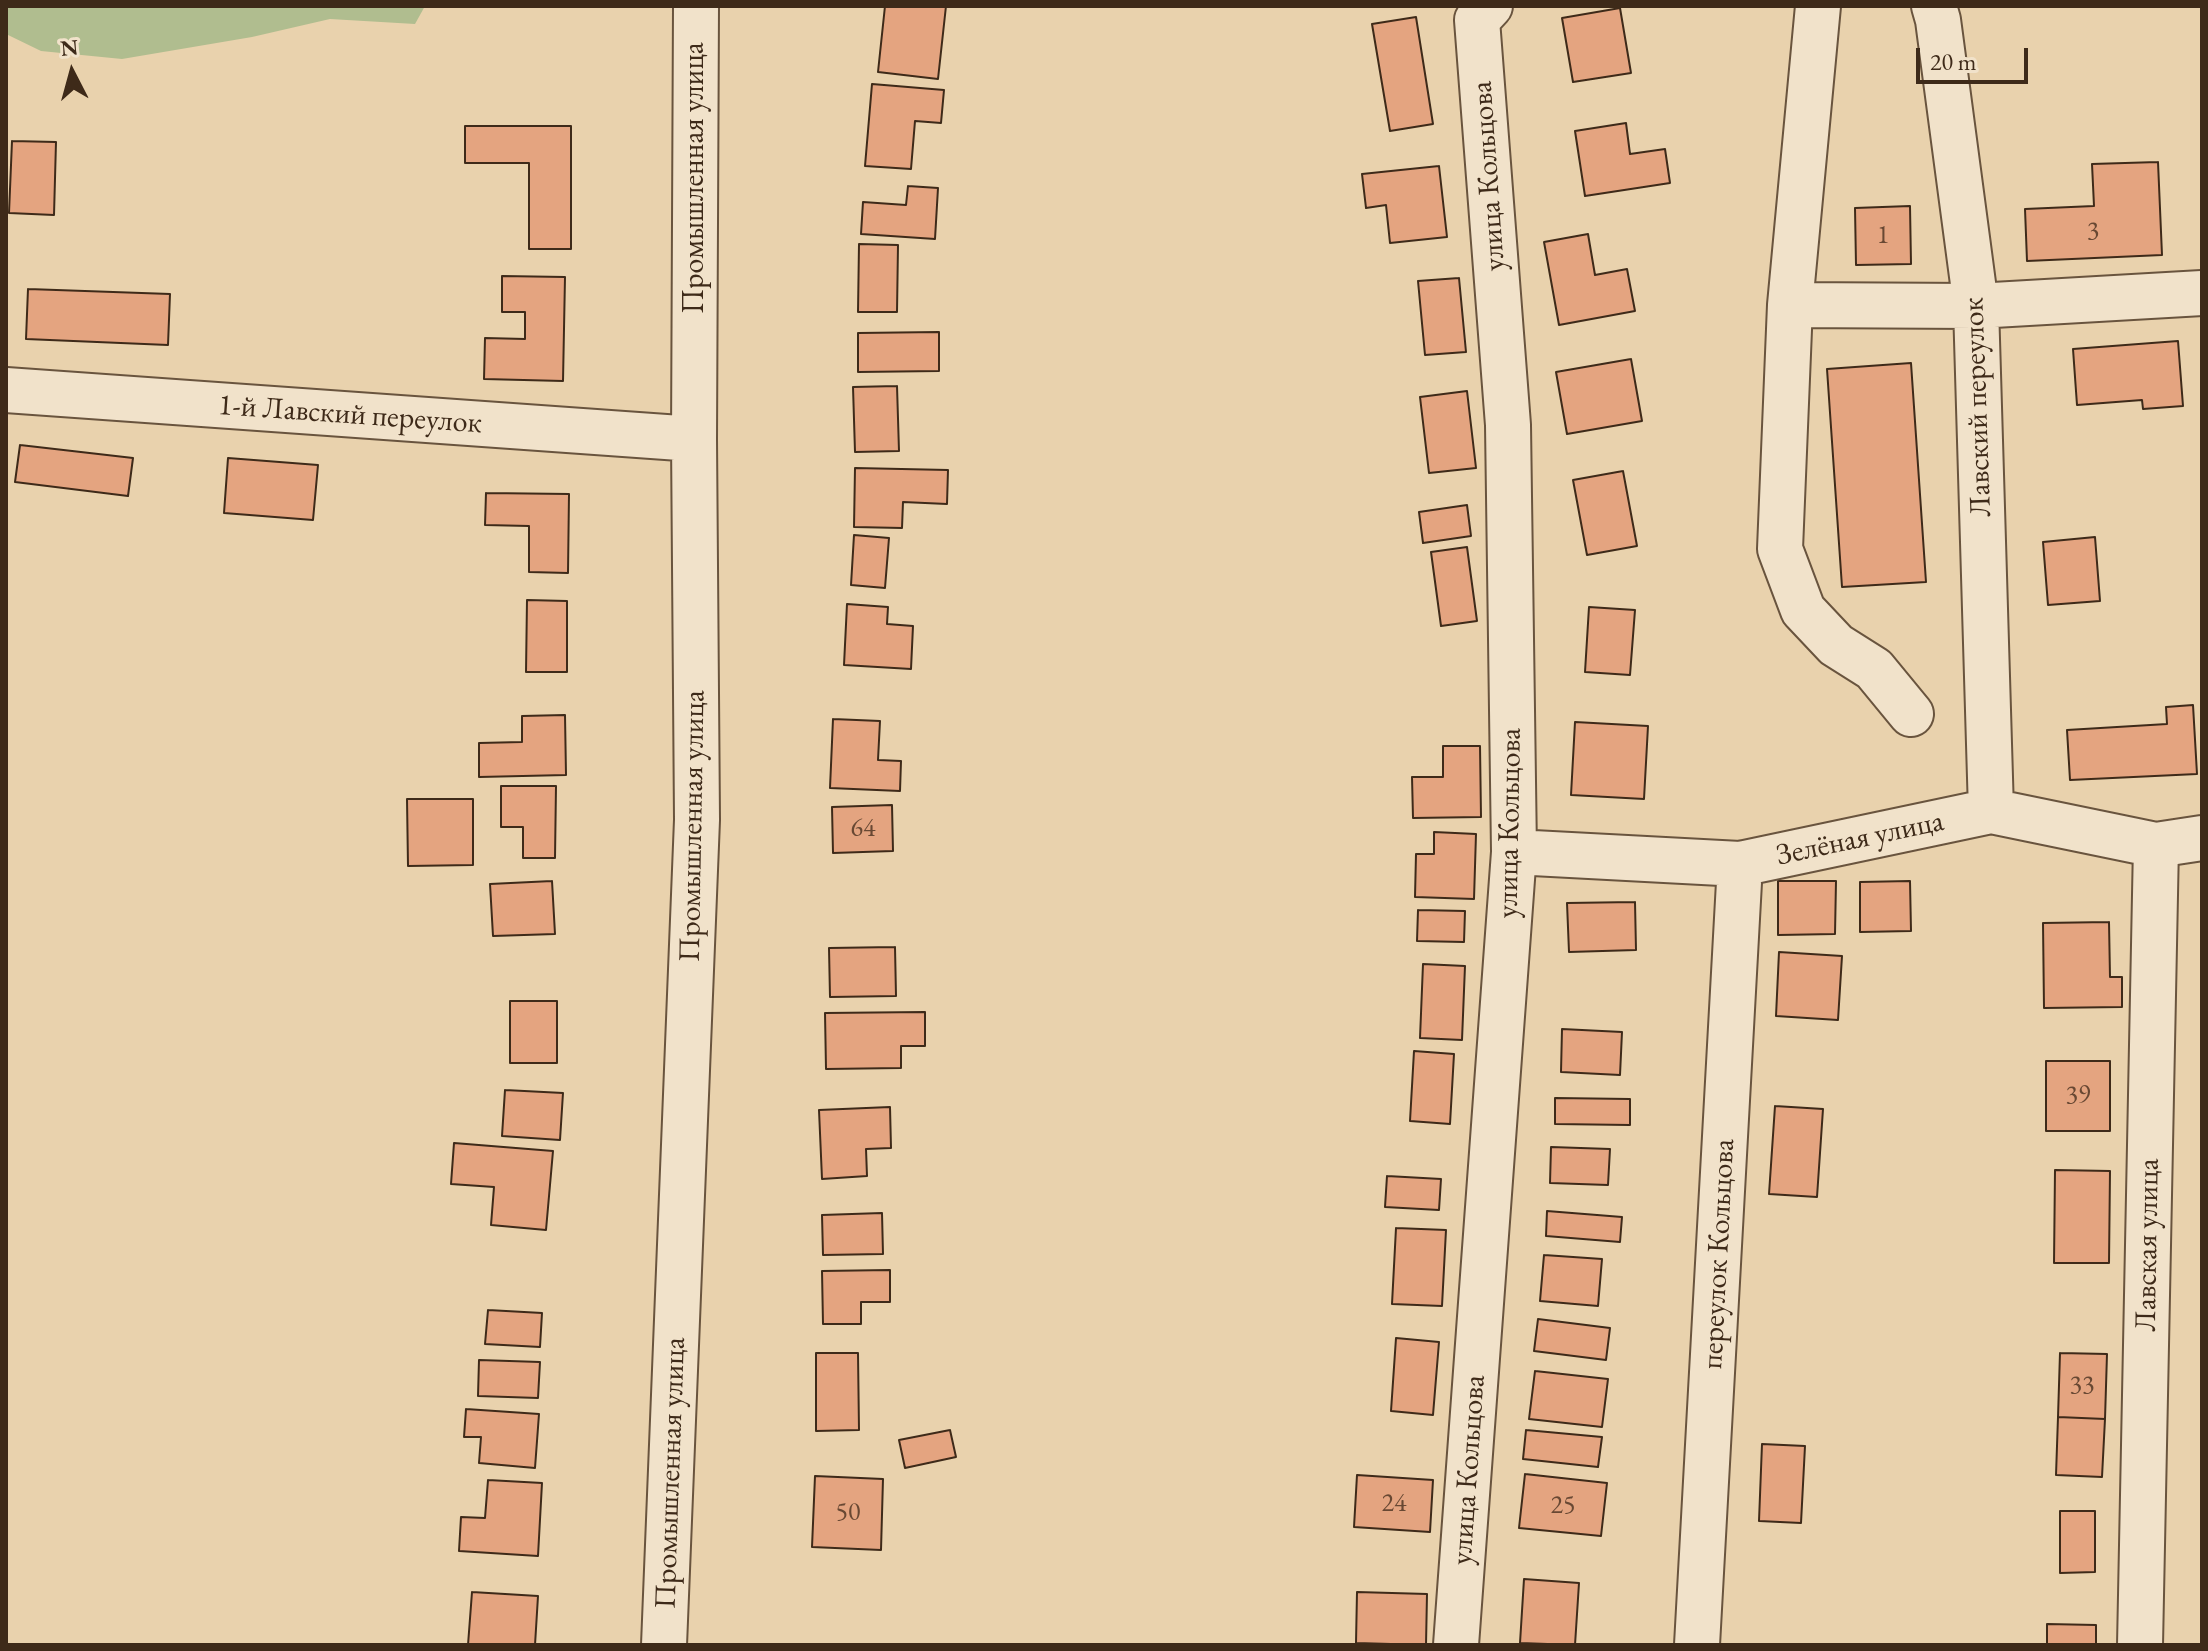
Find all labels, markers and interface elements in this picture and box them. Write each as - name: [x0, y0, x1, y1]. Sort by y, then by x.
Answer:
- north arrow: [32, 32, 112, 112]
- text: N: [59, 32, 80, 63]
- scale bar: [1920, 32, 2032, 82]
- street label: Промышленная улица: [677, 42, 713, 314]
- text: 20 m: [1930, 46, 1977, 77]
- street label: улица Кольцова: [1464, 80, 1514, 272]
- house number: 3: [2087, 216, 2099, 248]
- house number: 1: [1877, 220, 1889, 252]
- street label: Лавский переулок: [1956, 297, 2000, 517]
- street label: 1-й Лавский переулок: [217, 388, 483, 442]
- street label: Промышленная улица: [673, 690, 713, 962]
- street label: улица Кольцова: [1490, 727, 1530, 919]
- street label: Зелёная улица: [1773, 804, 1947, 874]
- house number: 64: [851, 813, 875, 845]
- house number: 39: [2066, 1080, 2090, 1112]
- street label: переулок Кольцова: [1695, 1138, 1743, 1370]
- street label: Лавская улица: [2128, 1158, 2168, 1332]
- street label: Промышленная улица: [648, 1337, 694, 1609]
- house number: 33: [2070, 1370, 2094, 1402]
- street label: улица Кольцова: [1444, 1374, 1494, 1566]
- house number: 24: [1382, 1488, 1406, 1520]
- house number: 25: [1551, 1490, 1575, 1522]
- house number: 50: [836, 1497, 860, 1529]

